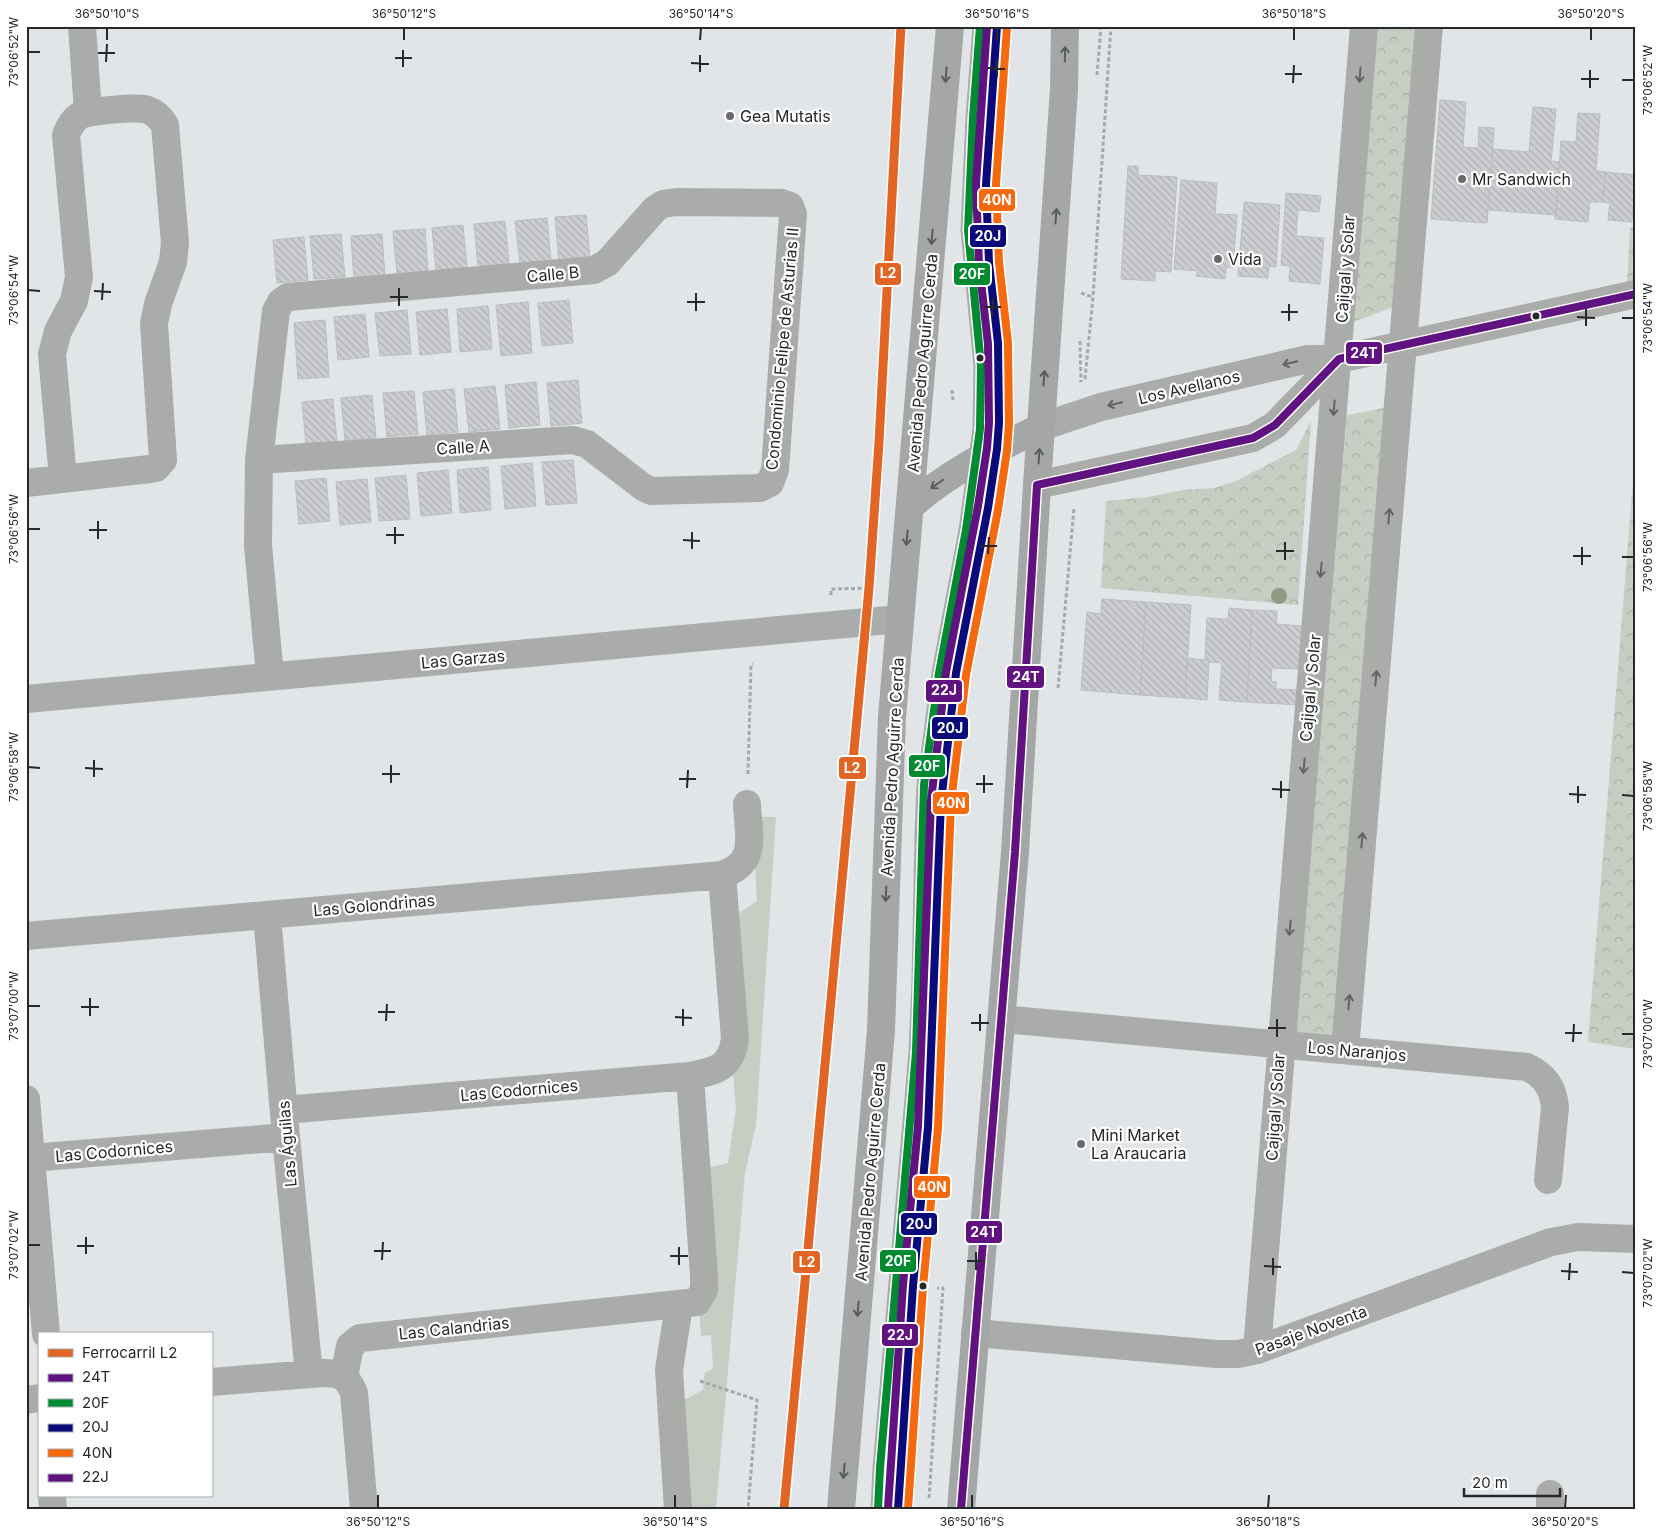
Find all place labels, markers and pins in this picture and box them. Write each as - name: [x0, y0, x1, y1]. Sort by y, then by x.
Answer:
- place label: Gea Mutatis: [740, 106, 831, 126]
- marker: Gea Mutatis: [724, 110, 736, 122]
- place label: Mr Sandwich: [1472, 169, 1571, 189]
- marker: Mr Sandwich: [1456, 173, 1468, 185]
- place label: Vida: [1228, 249, 1262, 269]
- marker: Vida: [1212, 253, 1224, 265]
- unlabelled marker: [1531, 311, 1541, 321]
- unlabelled marker: [975, 353, 985, 363]
- place label: Mini Market La Araucaria: [1091, 1125, 1186, 1163]
- marker: Mini Market La Araucaria: [1075, 1138, 1087, 1150]
- unlabelled marker: [918, 1281, 928, 1291]

